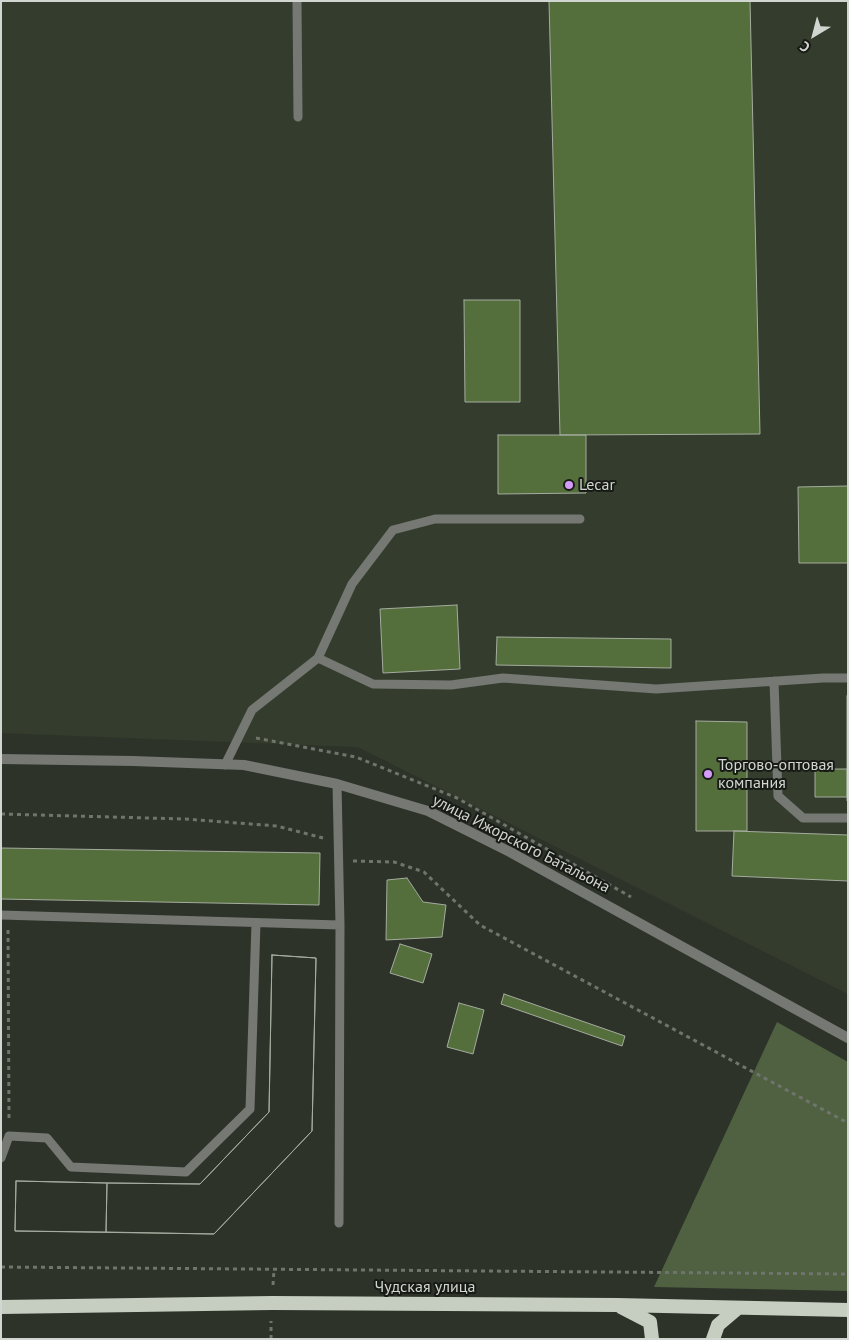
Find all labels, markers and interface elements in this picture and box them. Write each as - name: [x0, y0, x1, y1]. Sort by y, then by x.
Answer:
- north arrow: [789, 10, 839, 60]
- text: С: [796, 37, 814, 57]
- place label: Lecar: [579, 475, 615, 495]
- marker: Lecar: [563, 479, 575, 491]
- place label: Торгово-оптовая компания: [718, 755, 834, 793]
- marker: Торгово-оптовая компания: [702, 768, 714, 780]
- street label: улица Ижорского Батальона: [429, 791, 613, 897]
- street label: Чудская улица: [375, 1277, 475, 1297]

